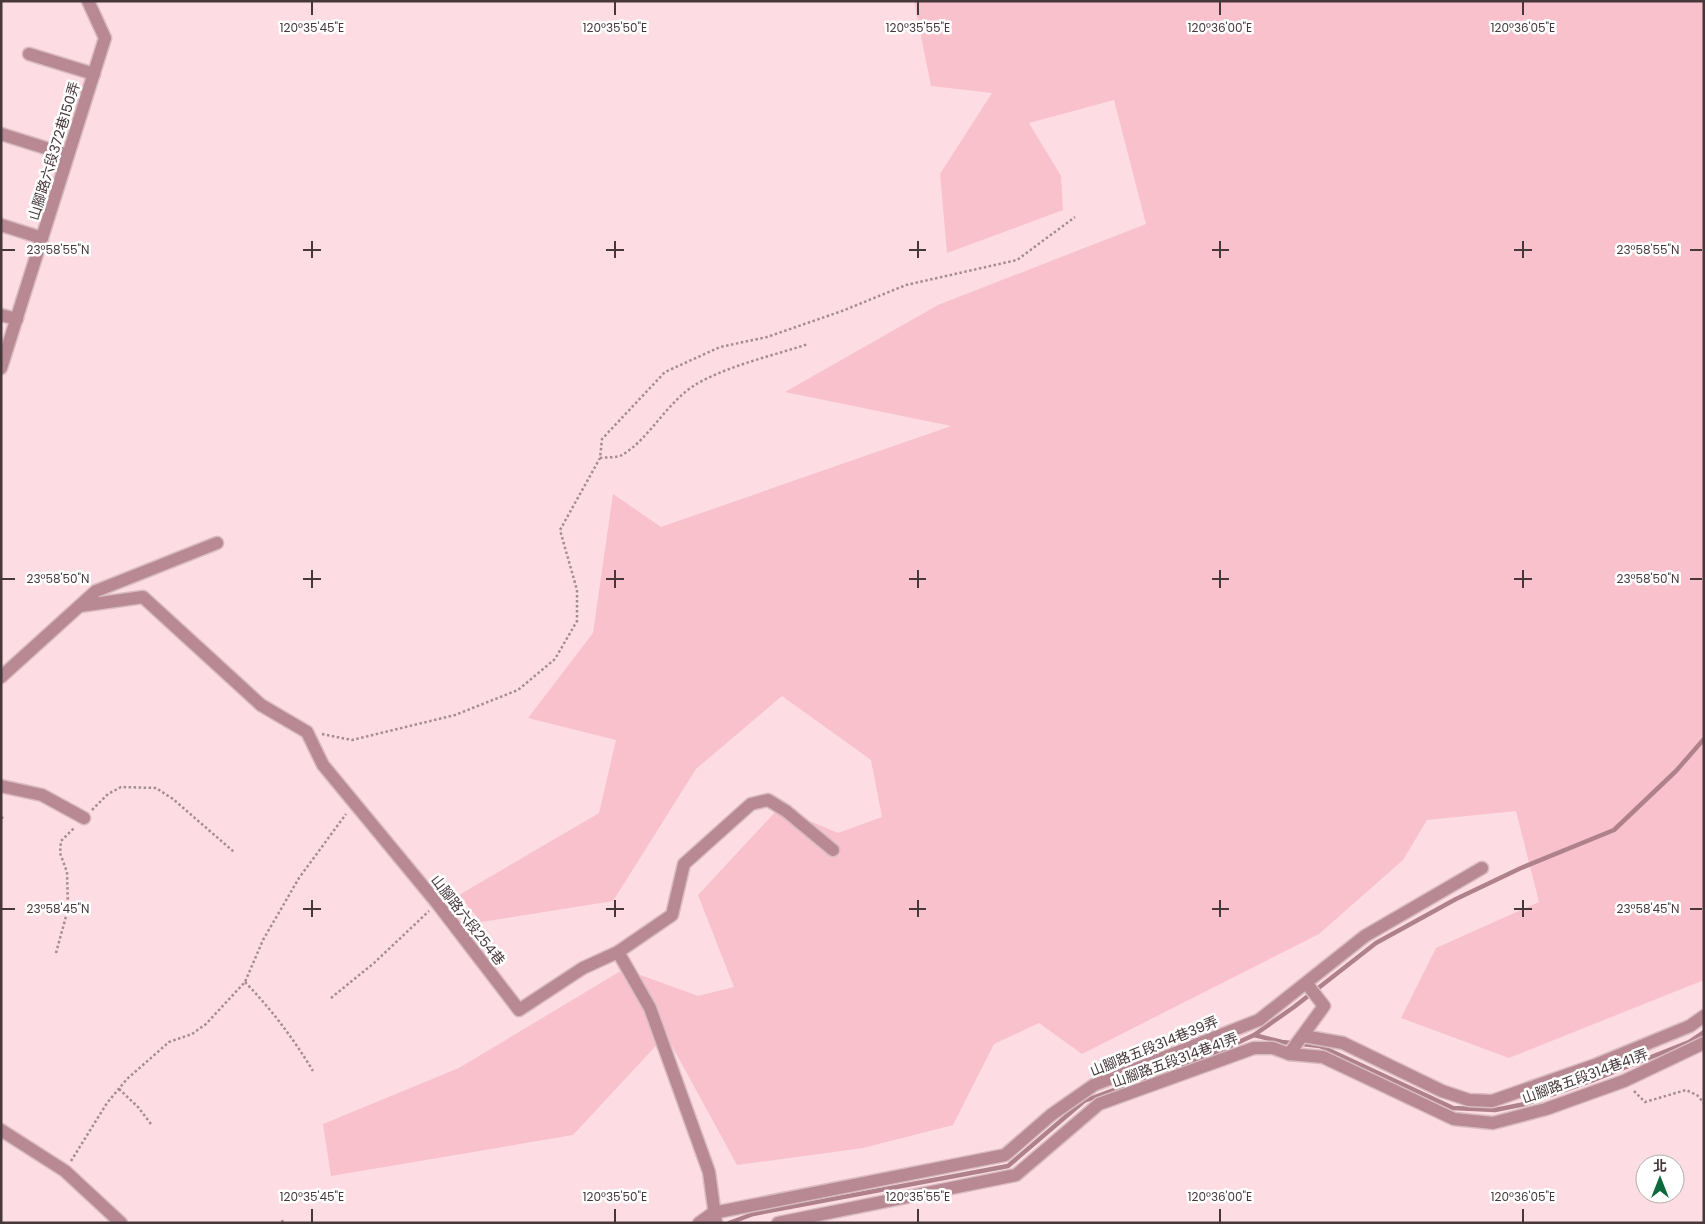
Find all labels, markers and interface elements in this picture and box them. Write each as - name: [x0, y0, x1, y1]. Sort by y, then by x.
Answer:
- text: 120°35'45"E: [280, 19, 344, 36]
- text: 120°35'50"E: [583, 19, 647, 36]
- text: 120°35'55"E: [886, 19, 950, 36]
- text: 120°36'00"E: [1188, 19, 1252, 36]
- text: 120°36'05"E: [1491, 19, 1555, 36]
- street label: 山腳路六段372巷150弄: [23, 79, 85, 223]
- text: 23°58'55"N: [27, 241, 89, 258]
- text: 23°58'55"N: [1617, 241, 1679, 258]
- text: 23°58'50"N: [27, 570, 89, 587]
- text: 23°58'50"N: [1617, 570, 1679, 587]
- street label: 山腳路六段254巷: [426, 871, 510, 969]
- text: 23°58'45"N: [27, 900, 89, 917]
- text: 23°58'45"N: [1617, 900, 1679, 917]
- street label: 山腳路五段314巷39弄: [1087, 1011, 1221, 1081]
- street label: 山腳路五段314巷41弄: [1109, 1028, 1241, 1092]
- street label: 山腳路五段314巷41弄: [1519, 1044, 1651, 1108]
- north arrow: [1635, 1154, 1685, 1204]
- text: 北: [1653, 1156, 1667, 1176]
- text: 120°35'45"E: [280, 1188, 344, 1205]
- text: 120°35'50"E: [583, 1188, 647, 1205]
- text: 120°35'55"E: [886, 1188, 950, 1205]
- text: 120°36'00"E: [1188, 1188, 1252, 1205]
- text: 120°36'05"E: [1491, 1188, 1555, 1205]

